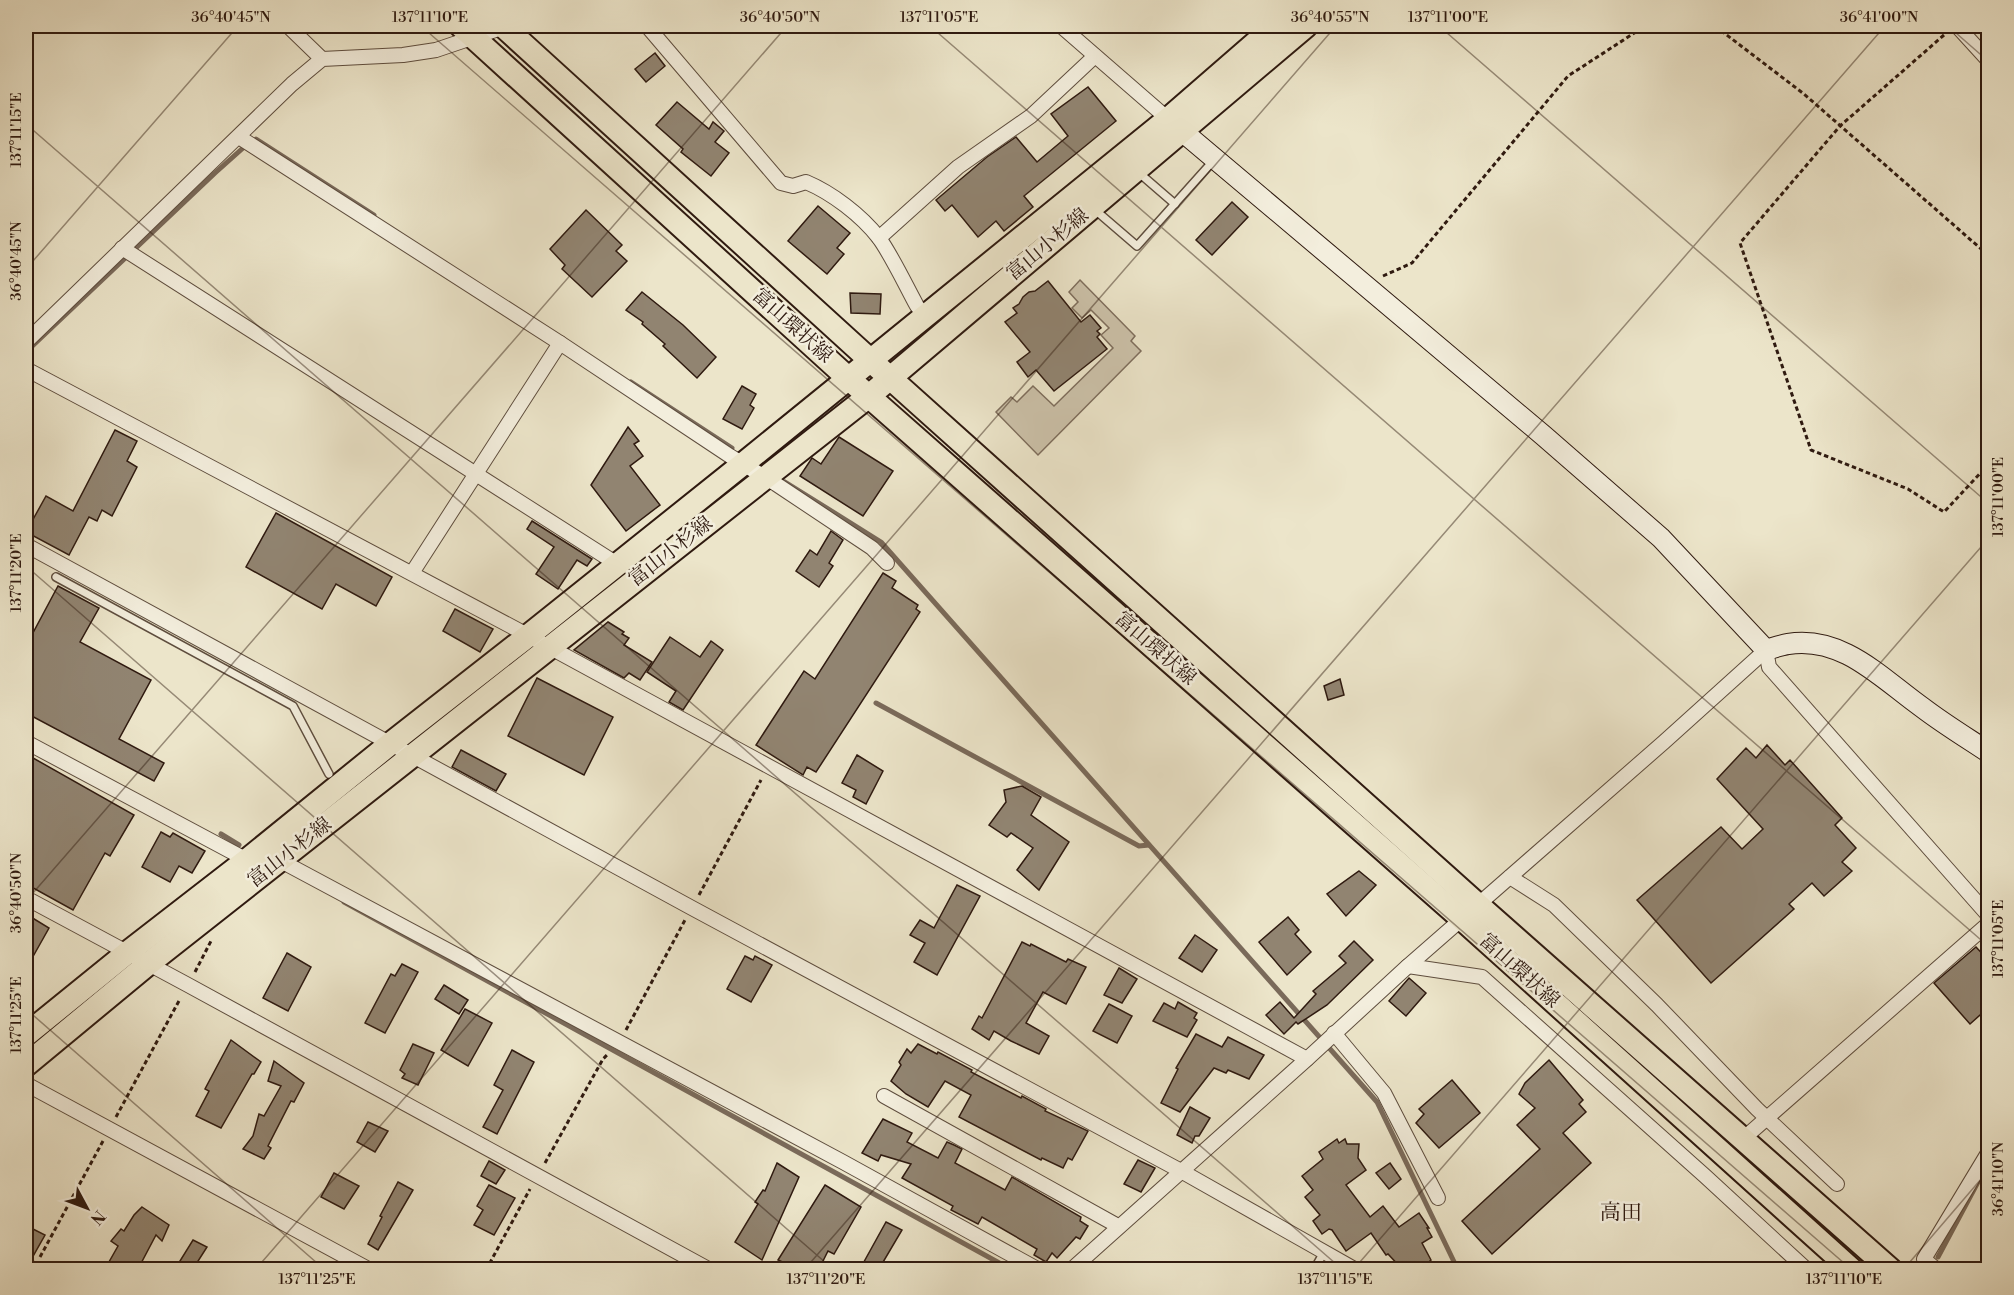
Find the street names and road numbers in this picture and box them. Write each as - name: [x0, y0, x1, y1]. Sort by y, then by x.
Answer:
- street label: 富山小杉線: [1002, 203, 1094, 287]
- street label: 富山環状線: [746, 283, 838, 369]
- street label: 富山小杉線: [624, 511, 718, 593]
- street label: 富山環状線: [1109, 607, 1201, 691]
- street label: 富山小杉線: [243, 812, 337, 894]
- street label: 富山環状線: [1473, 928, 1565, 1014]

